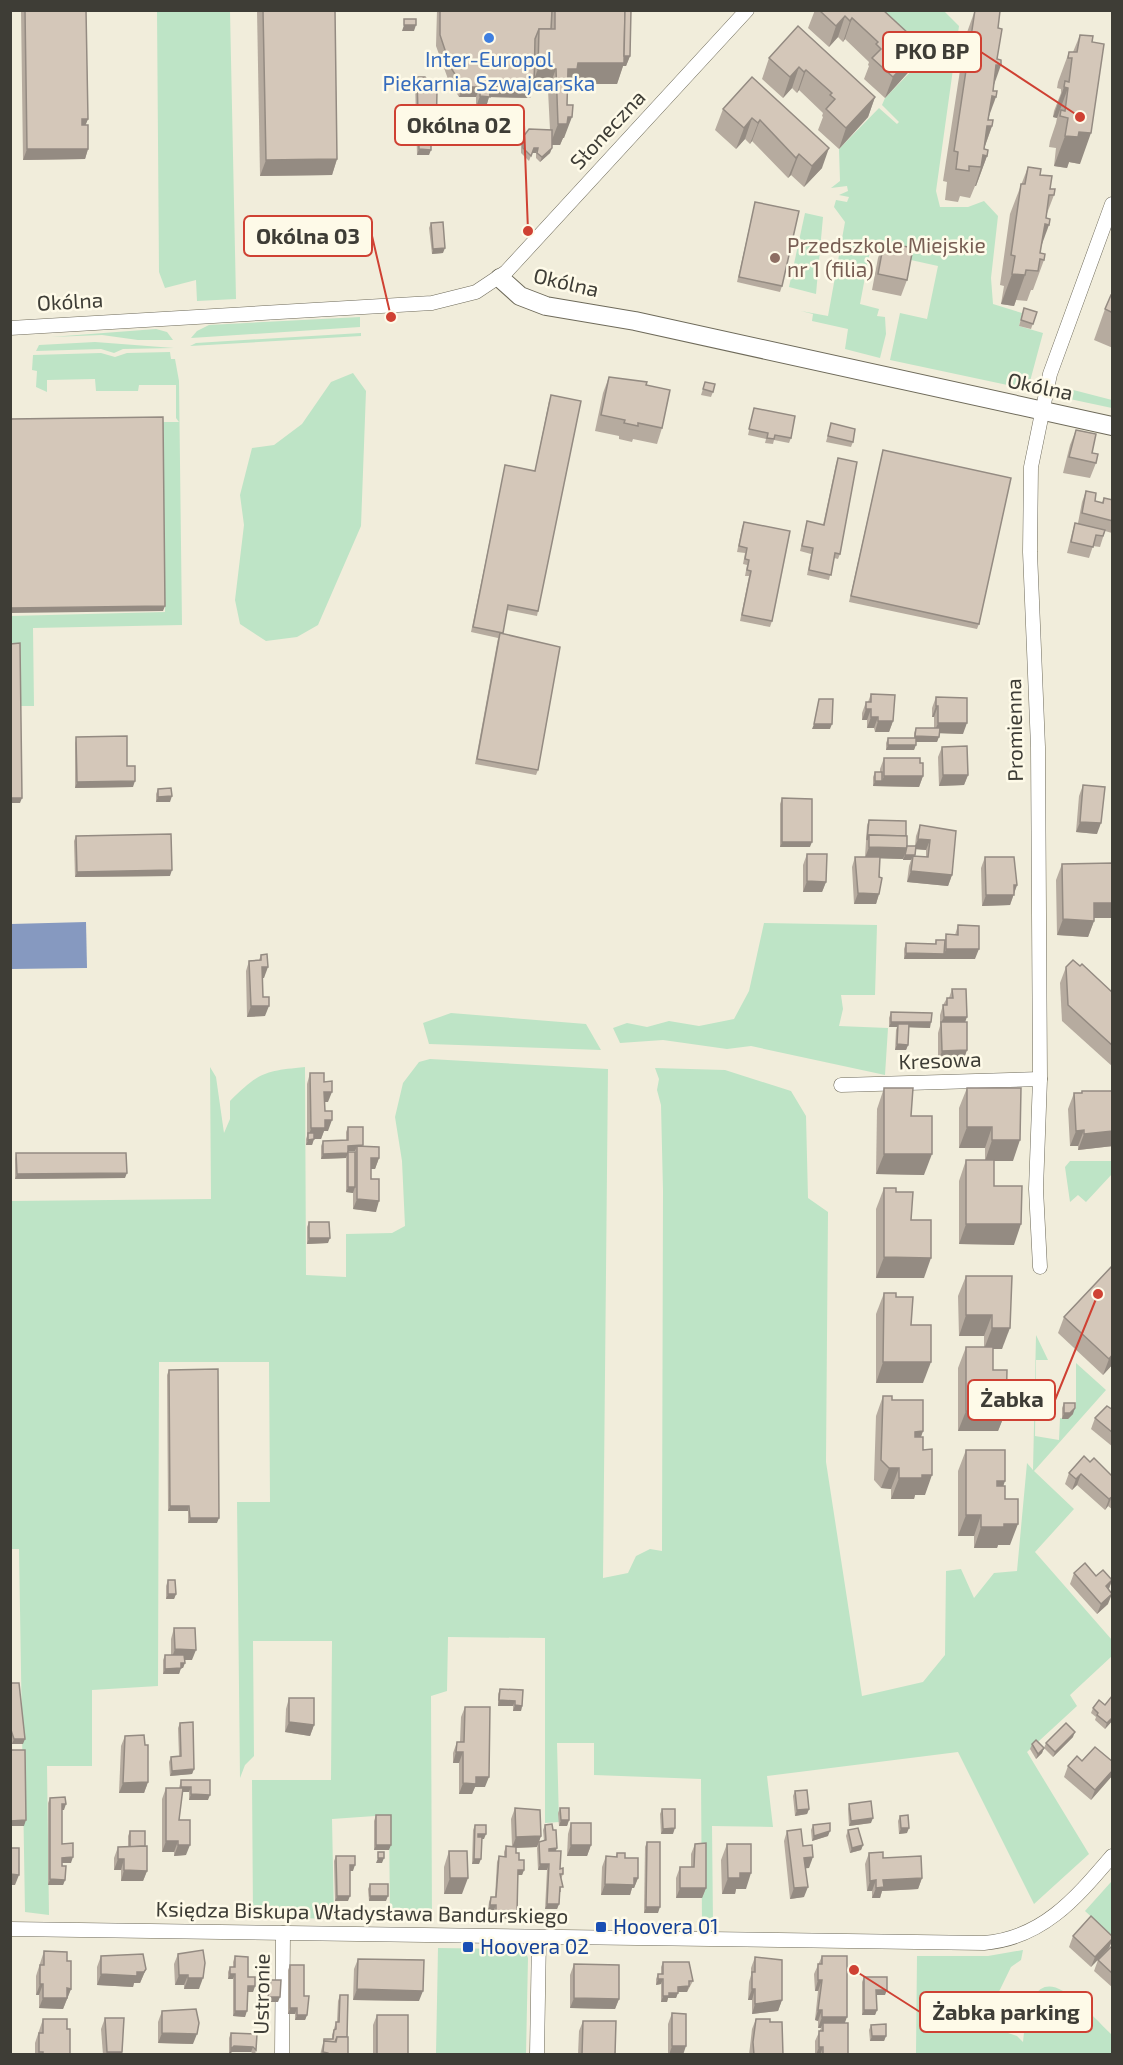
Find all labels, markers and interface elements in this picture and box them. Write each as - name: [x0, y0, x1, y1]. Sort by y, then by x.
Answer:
- marker: Inter-Europol Piekarnia Szwajcarska: [482, 31, 496, 45]
- callout: PKO BP: [883, 32, 981, 72]
- text: PKO BP: [895, 37, 969, 63]
- place label: Inter-Europol Piekarnia Szwajcarska: [383, 46, 595, 96]
- street label: Słoneczna: [564, 84, 650, 174]
- callout: Okólna 02: [395, 105, 524, 145]
- text: Okólna 02: [407, 111, 511, 137]
- callout: Okólna 03: [244, 216, 372, 256]
- text: Okólna 03: [256, 222, 360, 248]
- place label: Przedszkole Miejskie nr 1 (filia): [787, 232, 986, 281]
- marker: Przedszkole Miejskie nr 1 (filia): [768, 251, 782, 265]
- street label: Okólna: [531, 262, 601, 301]
- street label: Okólna: [36, 286, 104, 315]
- street label: Okólna: [1005, 366, 1075, 405]
- street label: Promienna: [1000, 678, 1027, 782]
- street label: Kresowa: [898, 1046, 982, 1073]
- callout: Żabka: [968, 1380, 1055, 1420]
- text: Żabka: [980, 1385, 1044, 1411]
- street label: Księdza Biskupa Władysława Bandurskiego: [155, 1895, 569, 1928]
- place label: Hoovera 01: [613, 1913, 719, 1938]
- marker: Hoovera 01: [594, 1920, 608, 1934]
- place label: Hoovera 02: [480, 1933, 589, 1958]
- marker: Hoovera 02: [461, 1940, 475, 1954]
- street label: Ustronie: [247, 1953, 274, 2035]
- callout: Żabka parking: [920, 1992, 1092, 2032]
- text: Żabka parking: [932, 1998, 1080, 2024]

